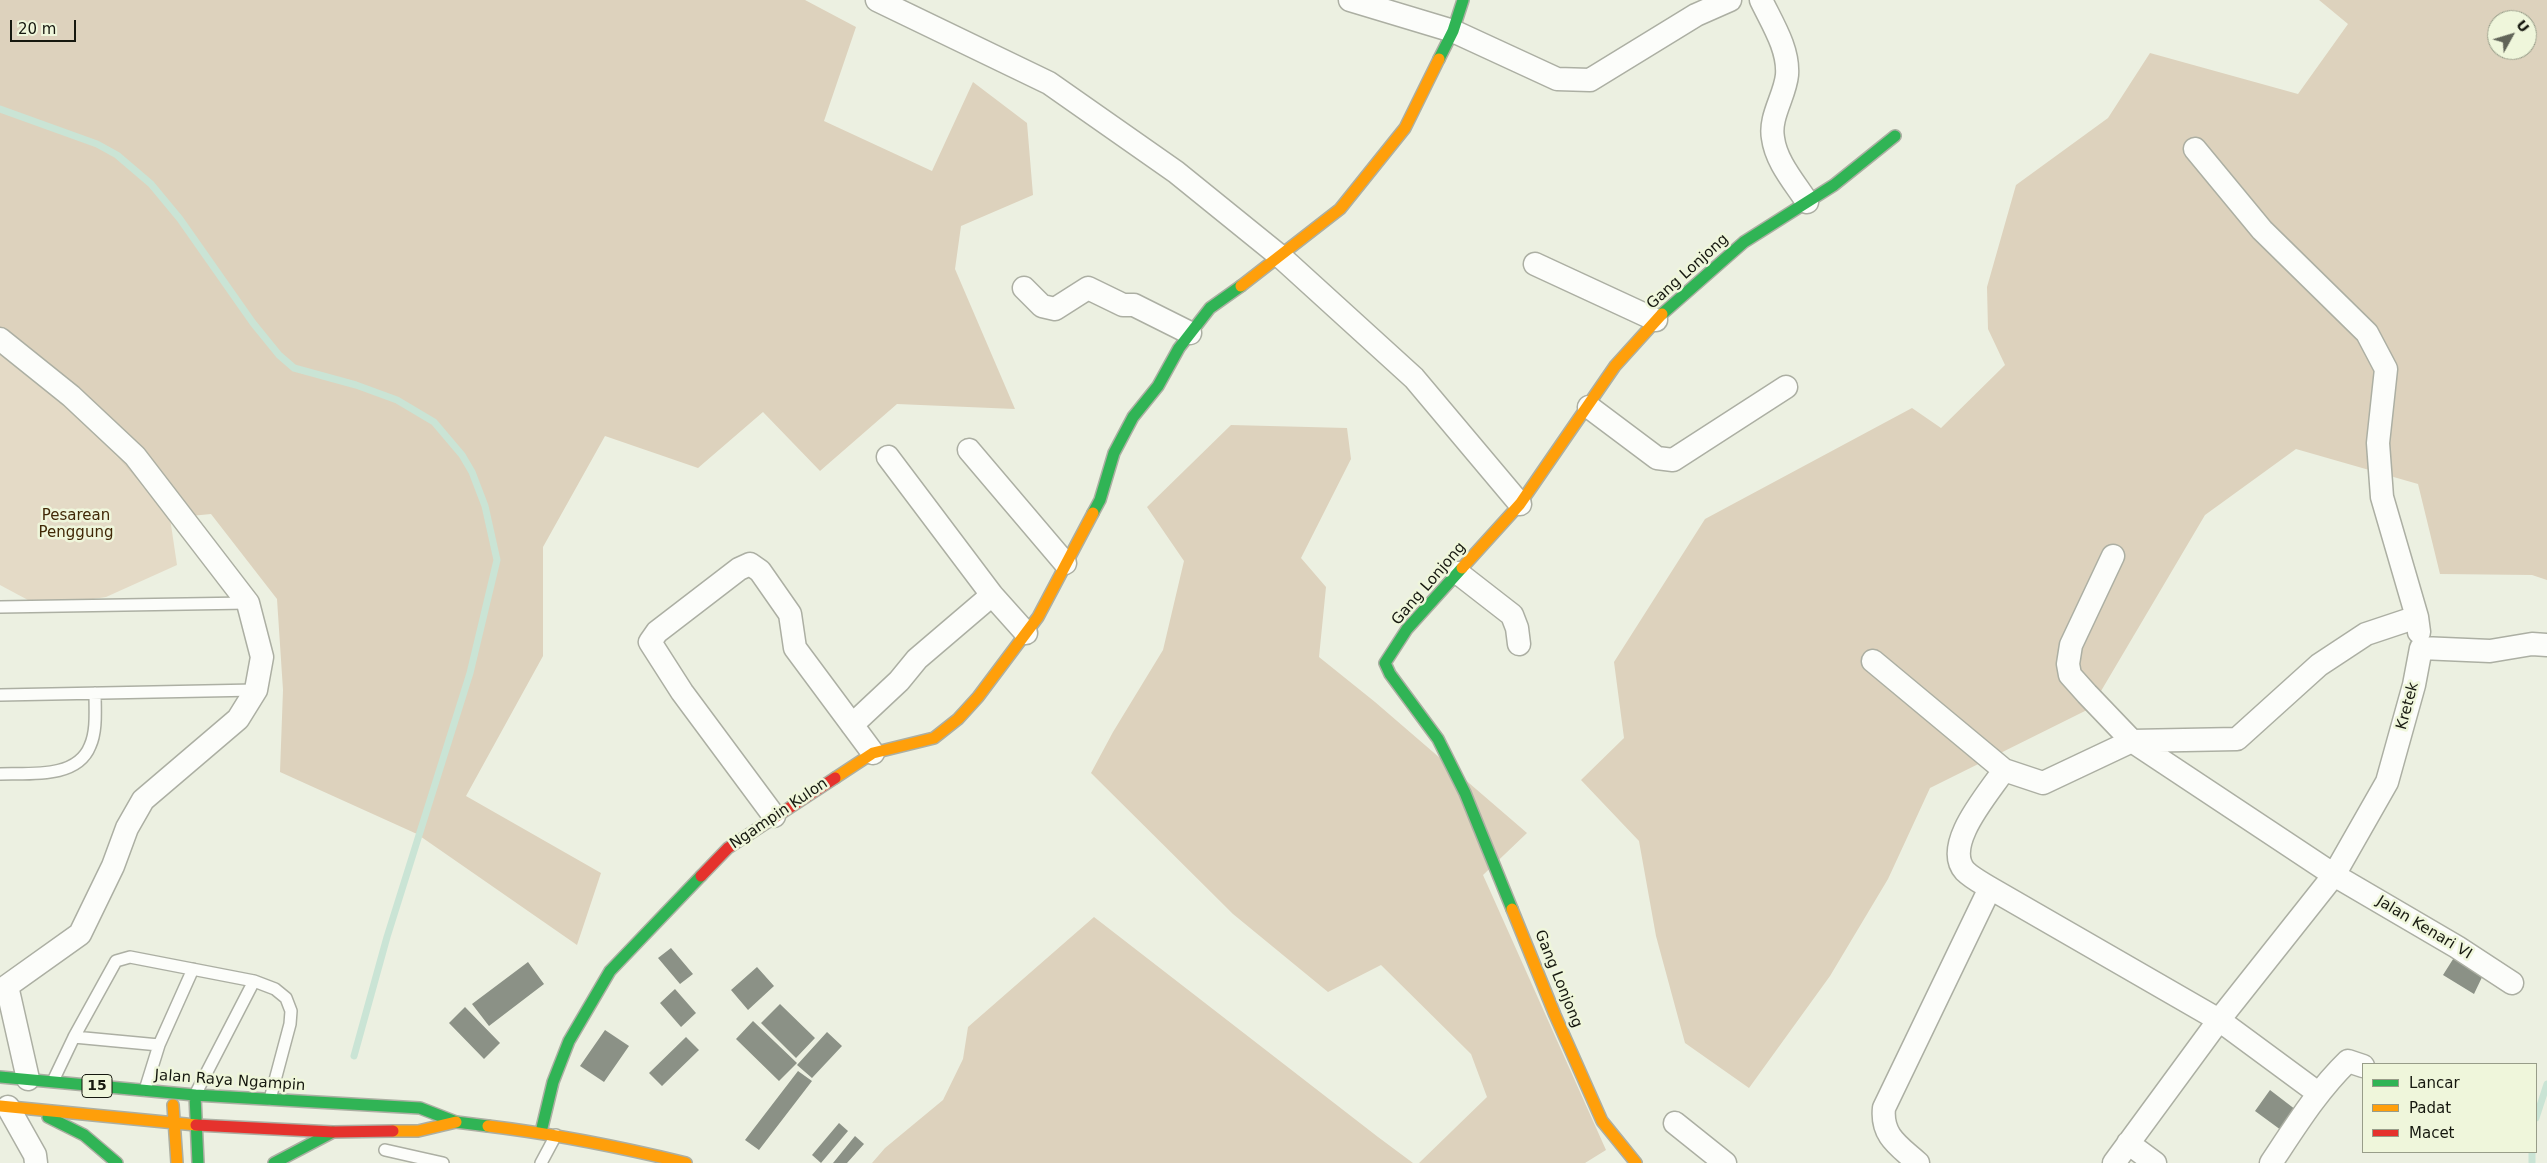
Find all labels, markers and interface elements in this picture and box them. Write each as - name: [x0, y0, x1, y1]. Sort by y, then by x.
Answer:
- scale bar: [12, 10, 79, 42]
- north arrow: [2487, 10, 2537, 60]
- text: U: [2513, 17, 2533, 36]
- text: 20 m: [18, 20, 56, 38]
- street label: Gang Lonjong: [1643, 231, 1733, 313]
- park label: Pesarean Penggung: [39, 507, 113, 542]
- street label: Gang Lonjong: [1388, 539, 1470, 629]
- street label: Kretek: [2393, 680, 2423, 732]
- street label: Ngampin Kulon: [727, 775, 831, 853]
- street label: Jalan Kenari VI: [2373, 892, 2475, 964]
- street label: Gang Lonjong: [1530, 928, 1586, 1030]
- legend: [2362, 1063, 2537, 1153]
- street label: Jalan Raya Ngampin: [154, 1067, 306, 1095]
- road number: 15: [82, 1074, 112, 1098]
- text: Lancar: [2409, 1074, 2460, 1092]
- text: Padat: [2409, 1099, 2451, 1117]
- text: Macet: [2409, 1124, 2455, 1142]

